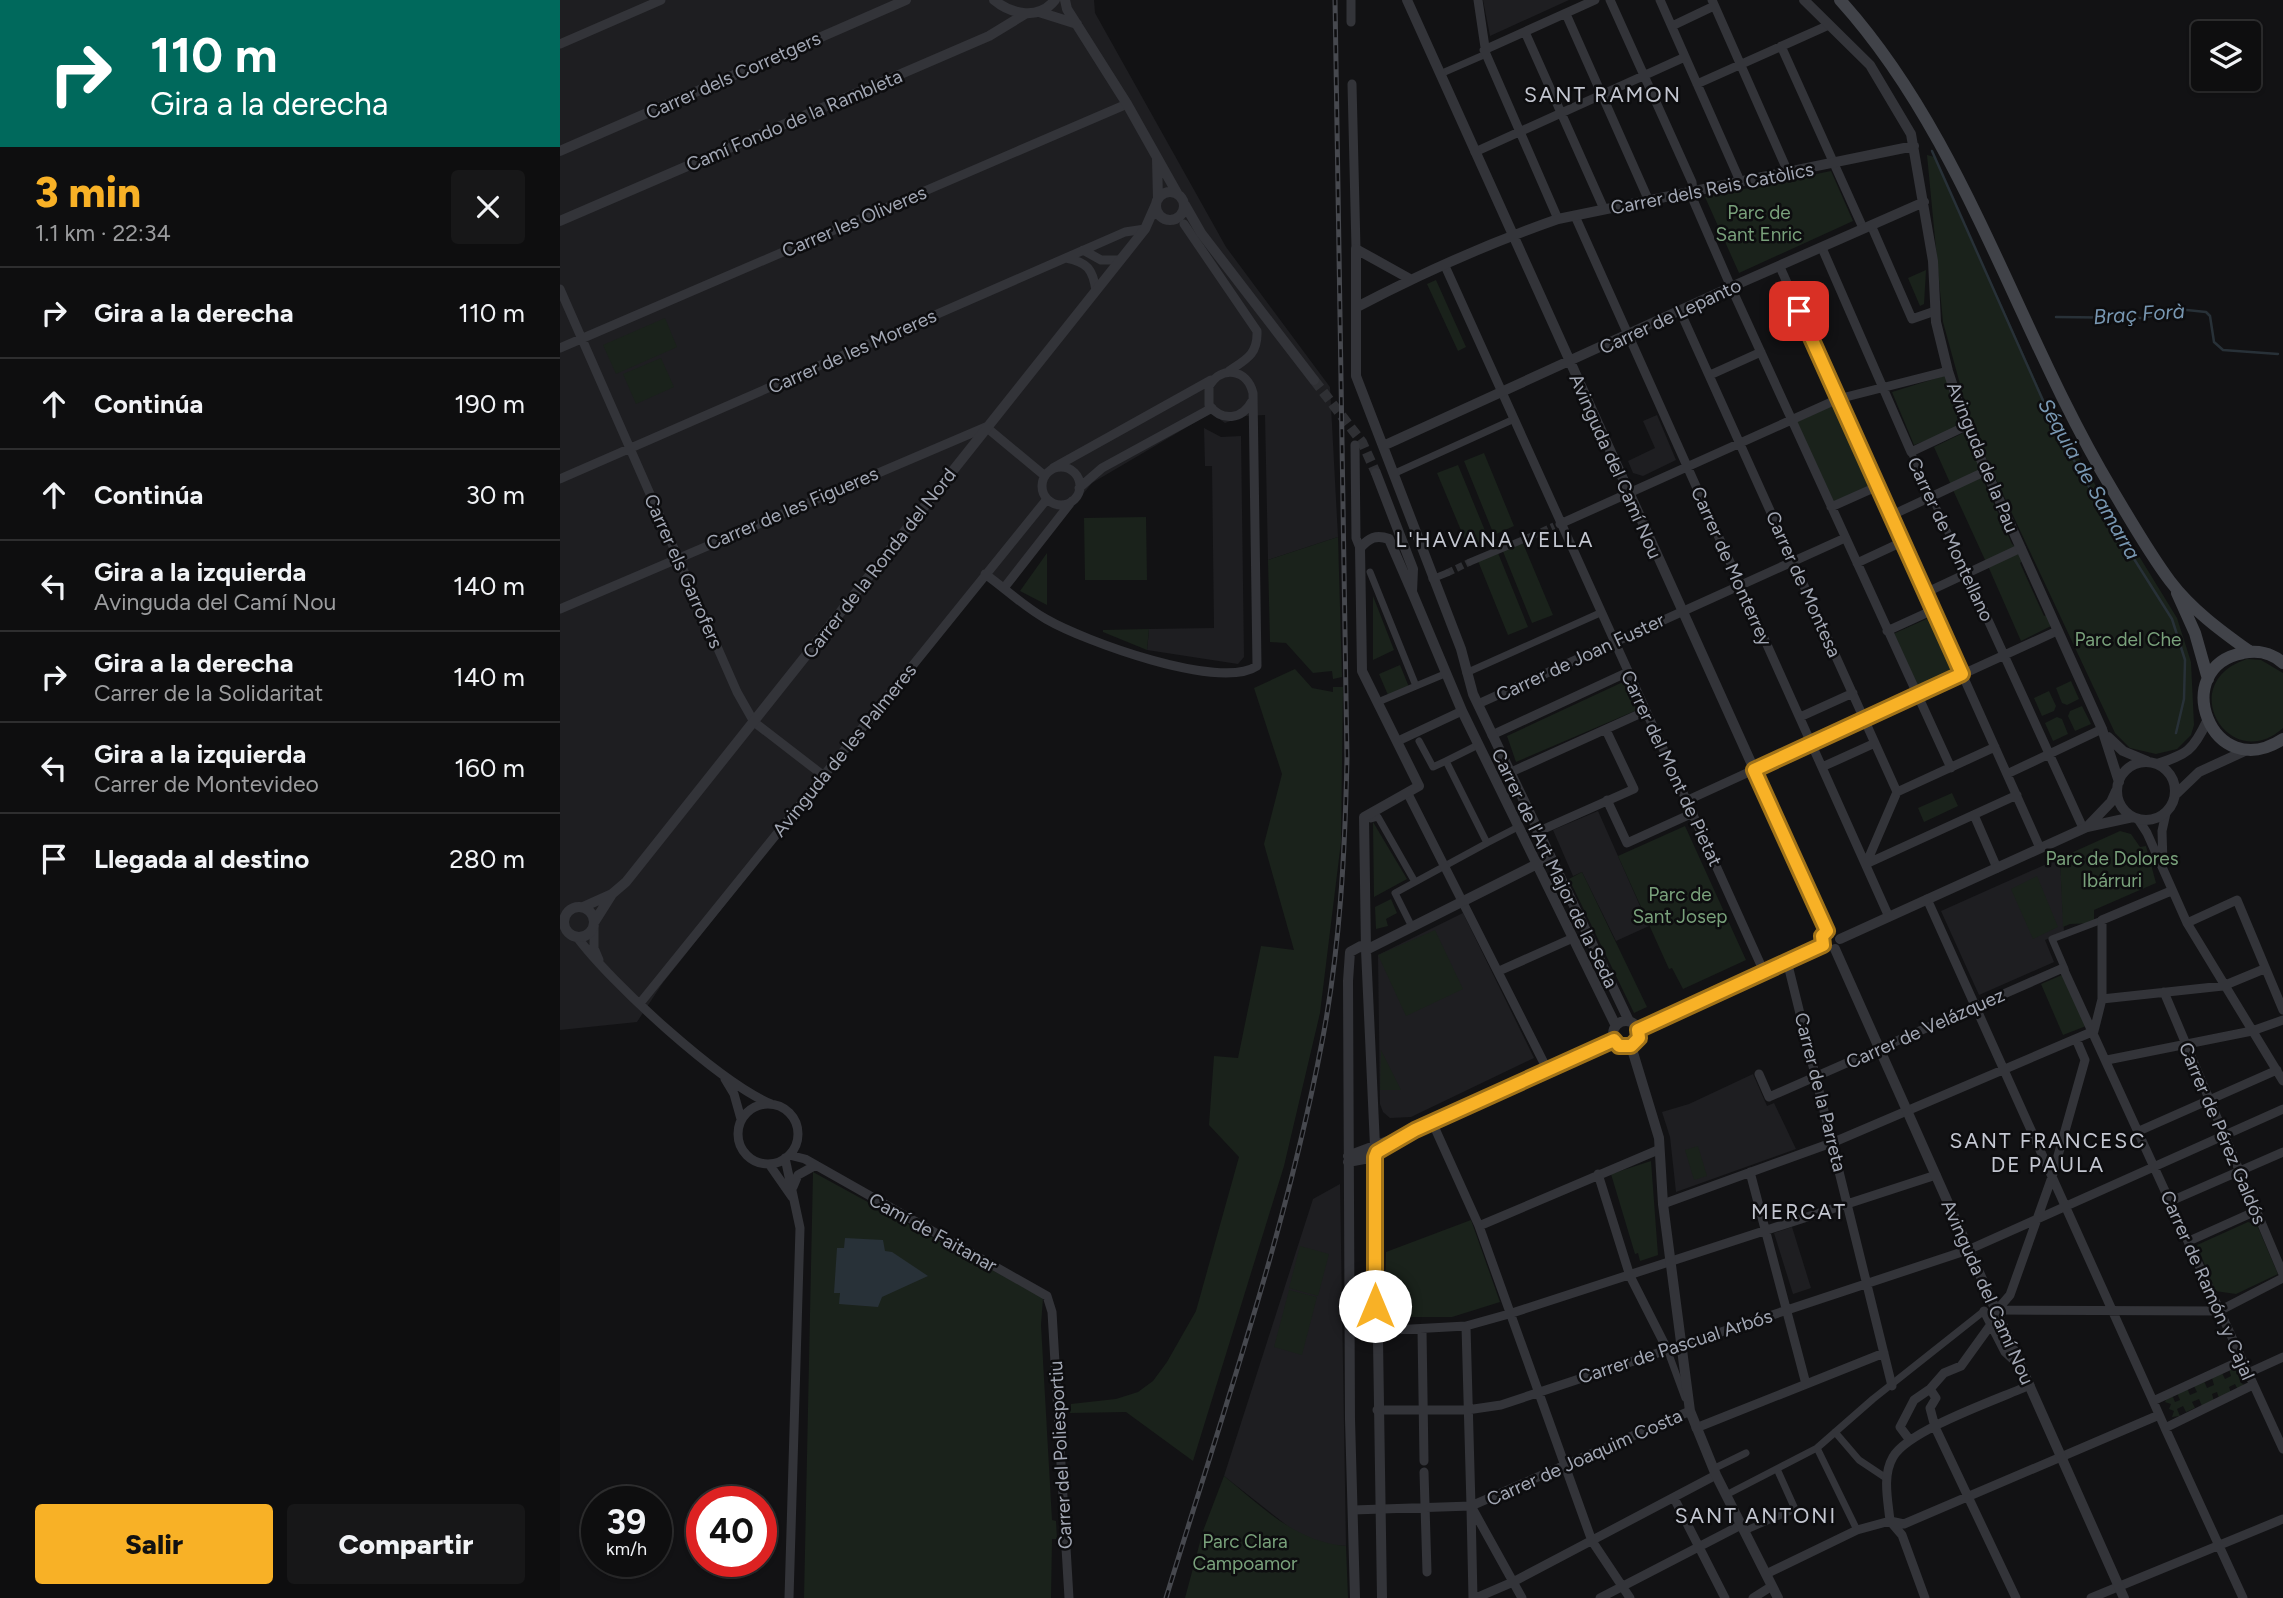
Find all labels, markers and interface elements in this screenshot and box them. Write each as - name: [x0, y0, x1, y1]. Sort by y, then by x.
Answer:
- map controls: [2191, 21, 2261, 91]
- button: layers: [2191, 21, 2261, 91]
- text: 110 m: [150, 25, 278, 84]
- street label: Carrer dels Corretgers: [642, 26, 824, 124]
- icon: right: [35, 28, 126, 119]
- street label: Camí Fondo de la Rambleta: [683, 64, 906, 176]
- district label: SANT RAMON: [1524, 82, 1682, 107]
- text: Gira a la derecha: [150, 85, 388, 123]
- street label: Carrer dels Reis Catòlics: [1609, 157, 1816, 219]
- text: 3 min: [35, 167, 141, 218]
- button: close: [451, 170, 525, 244]
- street label: Carrer les Oliveres: [778, 181, 930, 262]
- park label: Parc de Sant Enric: [1716, 201, 1802, 246]
- text: 1.1 km · 22:34: [35, 219, 171, 247]
- street label: Carrer de Lepanto: [1596, 274, 1745, 359]
- pin: [1769, 281, 1829, 341]
- icon: arrive: [1780, 292, 1818, 330]
- icon: right: [35, 294, 73, 332]
- text: Gira a la derecha: [94, 297, 294, 329]
- text: 110 m: [458, 297, 525, 329]
- water label: Braç Forà: [2092, 298, 2186, 329]
- street label: Carrer de les Moreres: [765, 304, 940, 399]
- street label: Avinguda del Camí Nou: [1564, 370, 1667, 562]
- street label: Avinguda de la Pau: [1942, 378, 2023, 536]
- icon: ahead: [35, 385, 73, 423]
- text: Continúa: [94, 388, 203, 420]
- text: 190 m: [454, 388, 525, 420]
- water label: Séquia de Samarra: [2033, 394, 2146, 564]
- street label: Carrer de Montellano: [1902, 453, 1999, 625]
- street label: Carrer de les Figueres: [703, 462, 882, 555]
- street label: Carrer de la Ronda del Nord: [798, 464, 961, 663]
- icon: ahead: [35, 476, 73, 514]
- text: Continúa: [94, 479, 203, 511]
- text: 30 m: [466, 479, 525, 511]
- street label: Carrer de Monterrey: [1686, 483, 1777, 649]
- street label: Carrer els Garrofers: [639, 491, 728, 652]
- street label: Carrer de Montesa: [1761, 507, 1846, 661]
- district label: L'HAVANA VELLA: [1396, 527, 1594, 552]
- text: Gira a la izquierda: [94, 556, 306, 588]
- icon: left: [35, 567, 73, 605]
- text: 140 m: [453, 570, 525, 602]
- text: Avinguda del Camí Nou: [94, 588, 336, 616]
- street label: Carrer de Joan Fuster: [1492, 608, 1669, 707]
- park label: Parc del Che: [2075, 628, 2181, 651]
- text: Gira a la derecha: [94, 647, 294, 679]
- icon: right: [35, 658, 73, 696]
- street label: Avinguda de les Palmeres: [767, 659, 921, 841]
- text: 140 m: [453, 661, 525, 693]
- street label: Carrer del Mont de Pietat: [1616, 667, 1727, 870]
- text: Carrer de la Solidaritat: [94, 679, 323, 707]
- text: Gira a la izquierda: [94, 738, 306, 770]
- street label: Carrer de l'Art Major de la Seda: [1486, 745, 1623, 992]
- icon: left: [35, 749, 73, 787]
- text: 160 m: [454, 752, 525, 784]
- text: Carrer de Montevideo: [94, 770, 319, 798]
- icon: arrive: [35, 840, 73, 878]
- text: Llegada al destino: [94, 843, 309, 875]
- text: 280 m: [449, 843, 525, 875]
- park label: Parc de Dolores Ibárruri: [2045, 847, 2179, 892]
- park label: Parc de Sant Josep: [1632, 883, 1728, 928]
- street label: Carrer de Velázquez: [1842, 983, 2008, 1074]
- street label: Carrer de la Parreta: [1790, 1010, 1851, 1174]
- street label: Carrer de Pérez Galdós: [2174, 1039, 2271, 1228]
- district label: SANT FRANCESC DE PAULA: [1950, 1128, 2146, 1177]
- street label: Carrer de Ramón y Cajal: [2155, 1187, 2260, 1384]
- street label: Camí de Faitanar: [865, 1188, 1001, 1277]
- street label: Avinguda del Camí Nou: [1936, 1196, 2039, 1388]
- district label: MERCAT: [1751, 1199, 1847, 1224]
- position arrow: [1338, 1269, 1412, 1343]
- street label: Carrer de Pascual Arbós: [1575, 1304, 1775, 1389]
- street label: Carrer del Poliesportiu: [1044, 1360, 1077, 1550]
- street label: Carrer de Joaquim Costa: [1483, 1404, 1686, 1511]
- speed limit sign: 40: [686, 1486, 777, 1577]
- text: 39: [607, 1501, 646, 1543]
- district label: SANT ANTONI: [1675, 1503, 1837, 1528]
- button: Salir: [35, 1504, 273, 1584]
- button: Compartir: [287, 1504, 525, 1584]
- park label: Parc Clara Campoamor: [1192, 1530, 1298, 1575]
- text: km/h: [606, 1538, 647, 1560]

